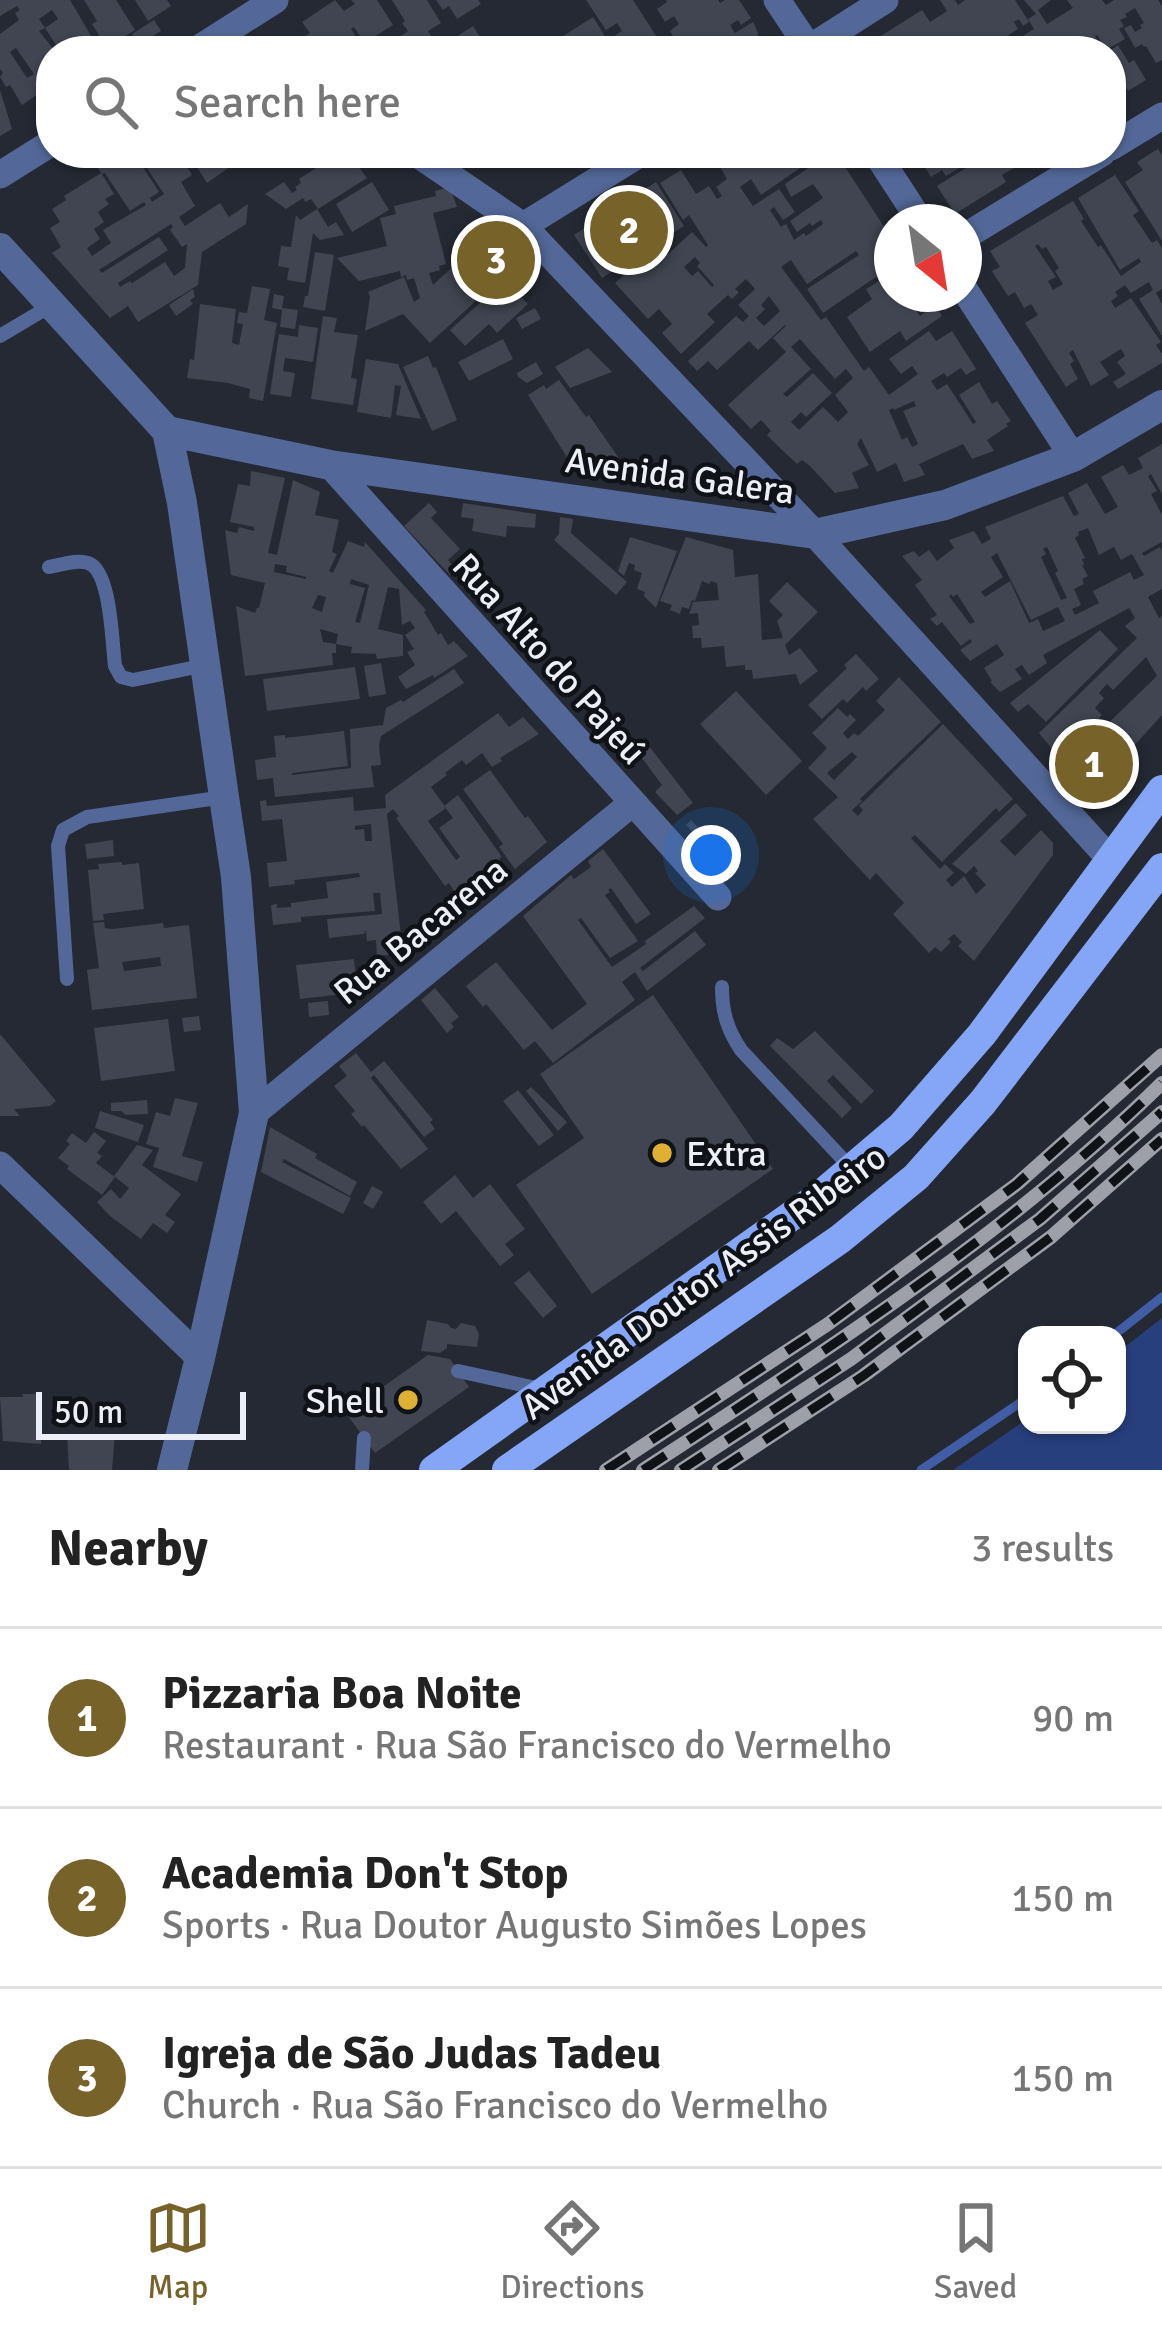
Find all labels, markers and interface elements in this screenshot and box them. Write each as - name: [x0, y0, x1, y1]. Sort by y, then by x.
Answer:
- search box: [36, 36, 1126, 168]
- icon: search: [78, 69, 144, 135]
- text: Search here: [174, 75, 401, 130]
- pin: 2: [590, 185, 668, 275]
- north arrow: [874, 204, 982, 312]
- pin: 3: [457, 215, 535, 305]
- street label: Avenida Galera: [562, 438, 797, 515]
- street label: Rua Alto do Pajeú: [442, 544, 655, 774]
- pin: 1: [1055, 719, 1133, 809]
- your location: [681, 825, 741, 885]
- street label: Rua Bacarena: [325, 848, 517, 1015]
- place label: Extra: [686, 1132, 767, 1177]
- street label: Avenida Doutor Assis Ribeiro: [513, 1135, 895, 1430]
- marker: Extra: [649, 1140, 675, 1166]
- map controls: [1018, 1326, 1126, 1434]
- button: locate: [1018, 1326, 1126, 1434]
- place label: Shell: [306, 1379, 384, 1424]
- scale bar: [36, 1386, 246, 1439]
- marker: Shell: [395, 1387, 421, 1413]
- text: 50 m: [54, 1392, 123, 1433]
- text: Nearby: [48, 1517, 208, 1580]
- text: 3 results: [971, 1524, 1114, 1572]
- text: Pizzaria Boa Noite: [162, 1666, 522, 1721]
- text: 1: [76, 1694, 98, 1742]
- text: 90 m: [1032, 1694, 1114, 1742]
- text: Restaurant · Rua São Francisco do Vermelho: [162, 1721, 892, 1769]
- text: Academia Don't Stop: [162, 1846, 568, 1901]
- text: 2: [76, 1874, 98, 1922]
- text: 150 m: [1011, 1874, 1114, 1922]
- text: Sports · Rua Doutor Augusto Simões Lopes: [162, 1901, 867, 1949]
- text: Igreja de São Judas Tadeu: [162, 2026, 661, 2081]
- text: 3: [76, 2054, 98, 2102]
- text: 150 m: [1011, 2054, 1114, 2102]
- text: Church · Rua São Francisco do Vermelho: [162, 2081, 828, 2129]
- tab: Map: [145, 2195, 211, 2308]
- tab: Directions: [500, 2195, 645, 2308]
- tab: Saved: [934, 2195, 1017, 2308]

